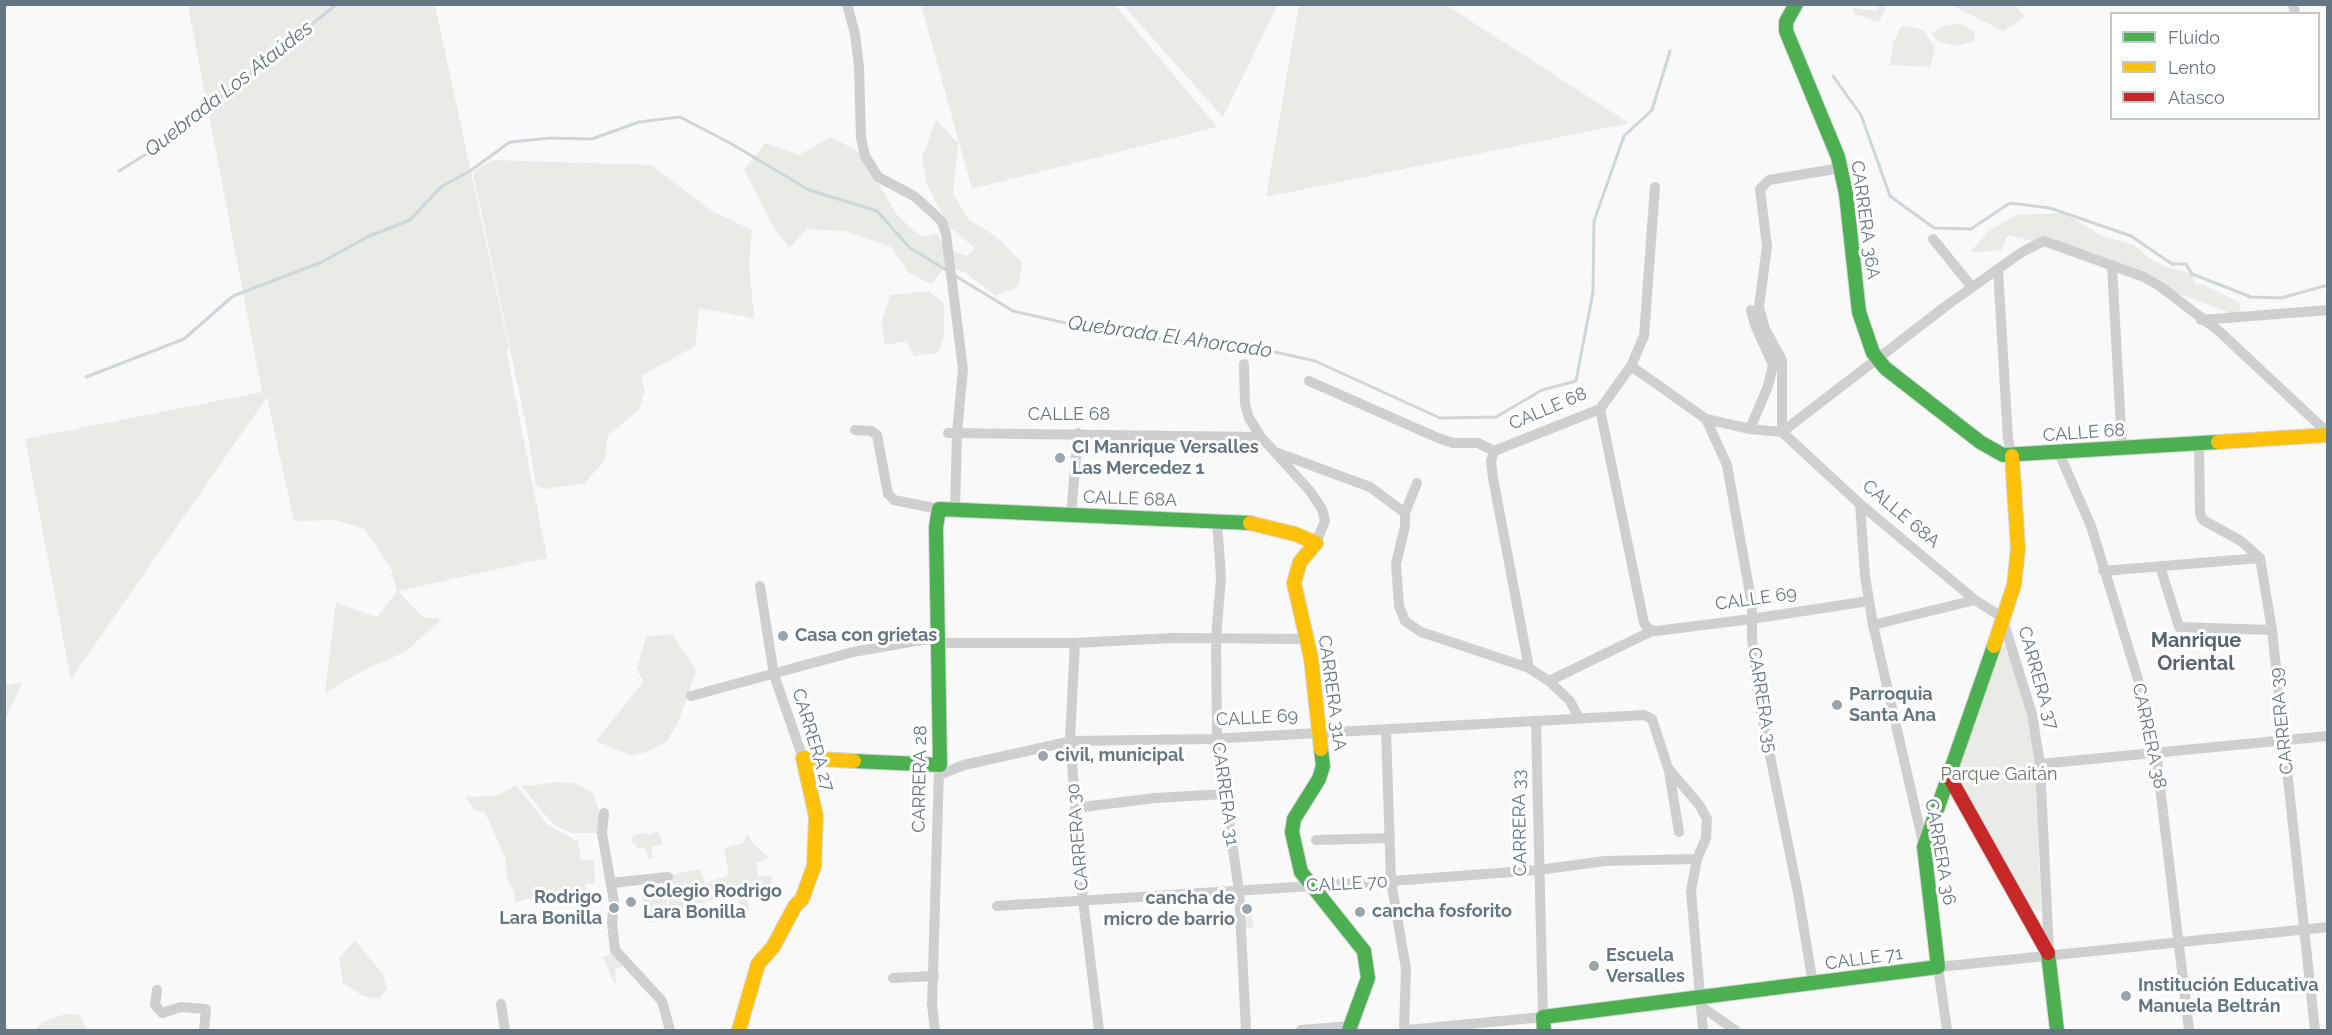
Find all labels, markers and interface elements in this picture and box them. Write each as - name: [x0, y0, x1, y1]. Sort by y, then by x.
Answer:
- legend: [2110, 12, 2320, 120]
- water label: Quebrada Los Ataúdes: [140, 16, 318, 162]
- text: Fluido: [2168, 27, 2220, 48]
- text: Lento: [2168, 57, 2216, 78]
- text: Atasco: [2168, 87, 2225, 108]
- street label: CARRERA 36A: [1846, 159, 1884, 281]
- water label: Quebrada El Ahorcado: [1066, 311, 1274, 363]
- street label: CALLE 68: [1506, 383, 1590, 435]
- street label: CALLE 68: [1028, 404, 1110, 426]
- street label: CALLE 68: [2042, 419, 2126, 447]
- place label: CI Manrique Versalles Las Mercedez 1: [1072, 437, 1259, 480]
- marker: CI Manrique Versalles Las Mercedez 1: [1053, 451, 1067, 465]
- street label: CALLE 68A: [1858, 475, 1944, 553]
- street label: CALLE 68A: [1082, 487, 1178, 511]
- street label: CALLE 69: [1714, 583, 1798, 615]
- street label: CARRERA 37: [2013, 624, 2063, 732]
- place label: Casa con grietas: [795, 625, 937, 647]
- marker: Casa con grietas: [776, 629, 790, 643]
- district label: Manrique Oriental: [2151, 629, 2241, 676]
- street label: CARRERA 31A: [1313, 634, 1351, 752]
- street label: CARRERA 35: [1743, 646, 1781, 754]
- street label: CARRERA 39: [2266, 666, 2298, 776]
- street label: CARRERA 38: [2127, 681, 2171, 791]
- place label: Parroquia Santa Ana: [1849, 684, 1936, 726]
- street label: CARRERA 27: [787, 686, 839, 794]
- marker: Parroquia Santa Ana: [1830, 698, 1844, 712]
- street label: CALLE 69: [1215, 705, 1299, 731]
- street label: CARRERA 28: [908, 725, 932, 833]
- street label: CARRERA 31: [1207, 741, 1243, 847]
- place label: civil, municipal: [1055, 745, 1184, 767]
- marker: civil, municipal: [1036, 749, 1050, 763]
- park label: Parque Gaitán: [1941, 764, 2057, 786]
- street label: CARRERA 33: [1508, 770, 1532, 876]
- street label: CARRERA 30: [1063, 782, 1093, 892]
- street label: CARRERA 36: [1920, 797, 1960, 907]
- street label: CALLE 70: [1306, 871, 1388, 897]
- place label: Colegio Rodrigo Lara Bonilla: [643, 881, 782, 924]
- place label: Rodrigo Lara Bonilla: [499, 887, 602, 930]
- place label: cancha de micro de barrio: [1104, 888, 1235, 930]
- marker: Colegio Rodrigo Lara Bonilla: [624, 895, 638, 909]
- marker: Rodrigo Lara Bonilla: [607, 901, 621, 915]
- place label: cancha fosforito: [1372, 901, 1512, 923]
- marker: cancha de micro de barrio: [1240, 902, 1254, 916]
- marker: cancha fosforito: [1353, 905, 1367, 919]
- street label: CALLE 71: [1824, 943, 1904, 975]
- place label: Escuela Versalles: [1606, 945, 1685, 988]
- marker: Escuela Versalles: [1587, 959, 1601, 973]
- place label: Institución Educativa Manuela Beltrán: [2138, 975, 2319, 1018]
- marker: Institución Educativa Manuela Beltrán: [2119, 989, 2133, 1003]

